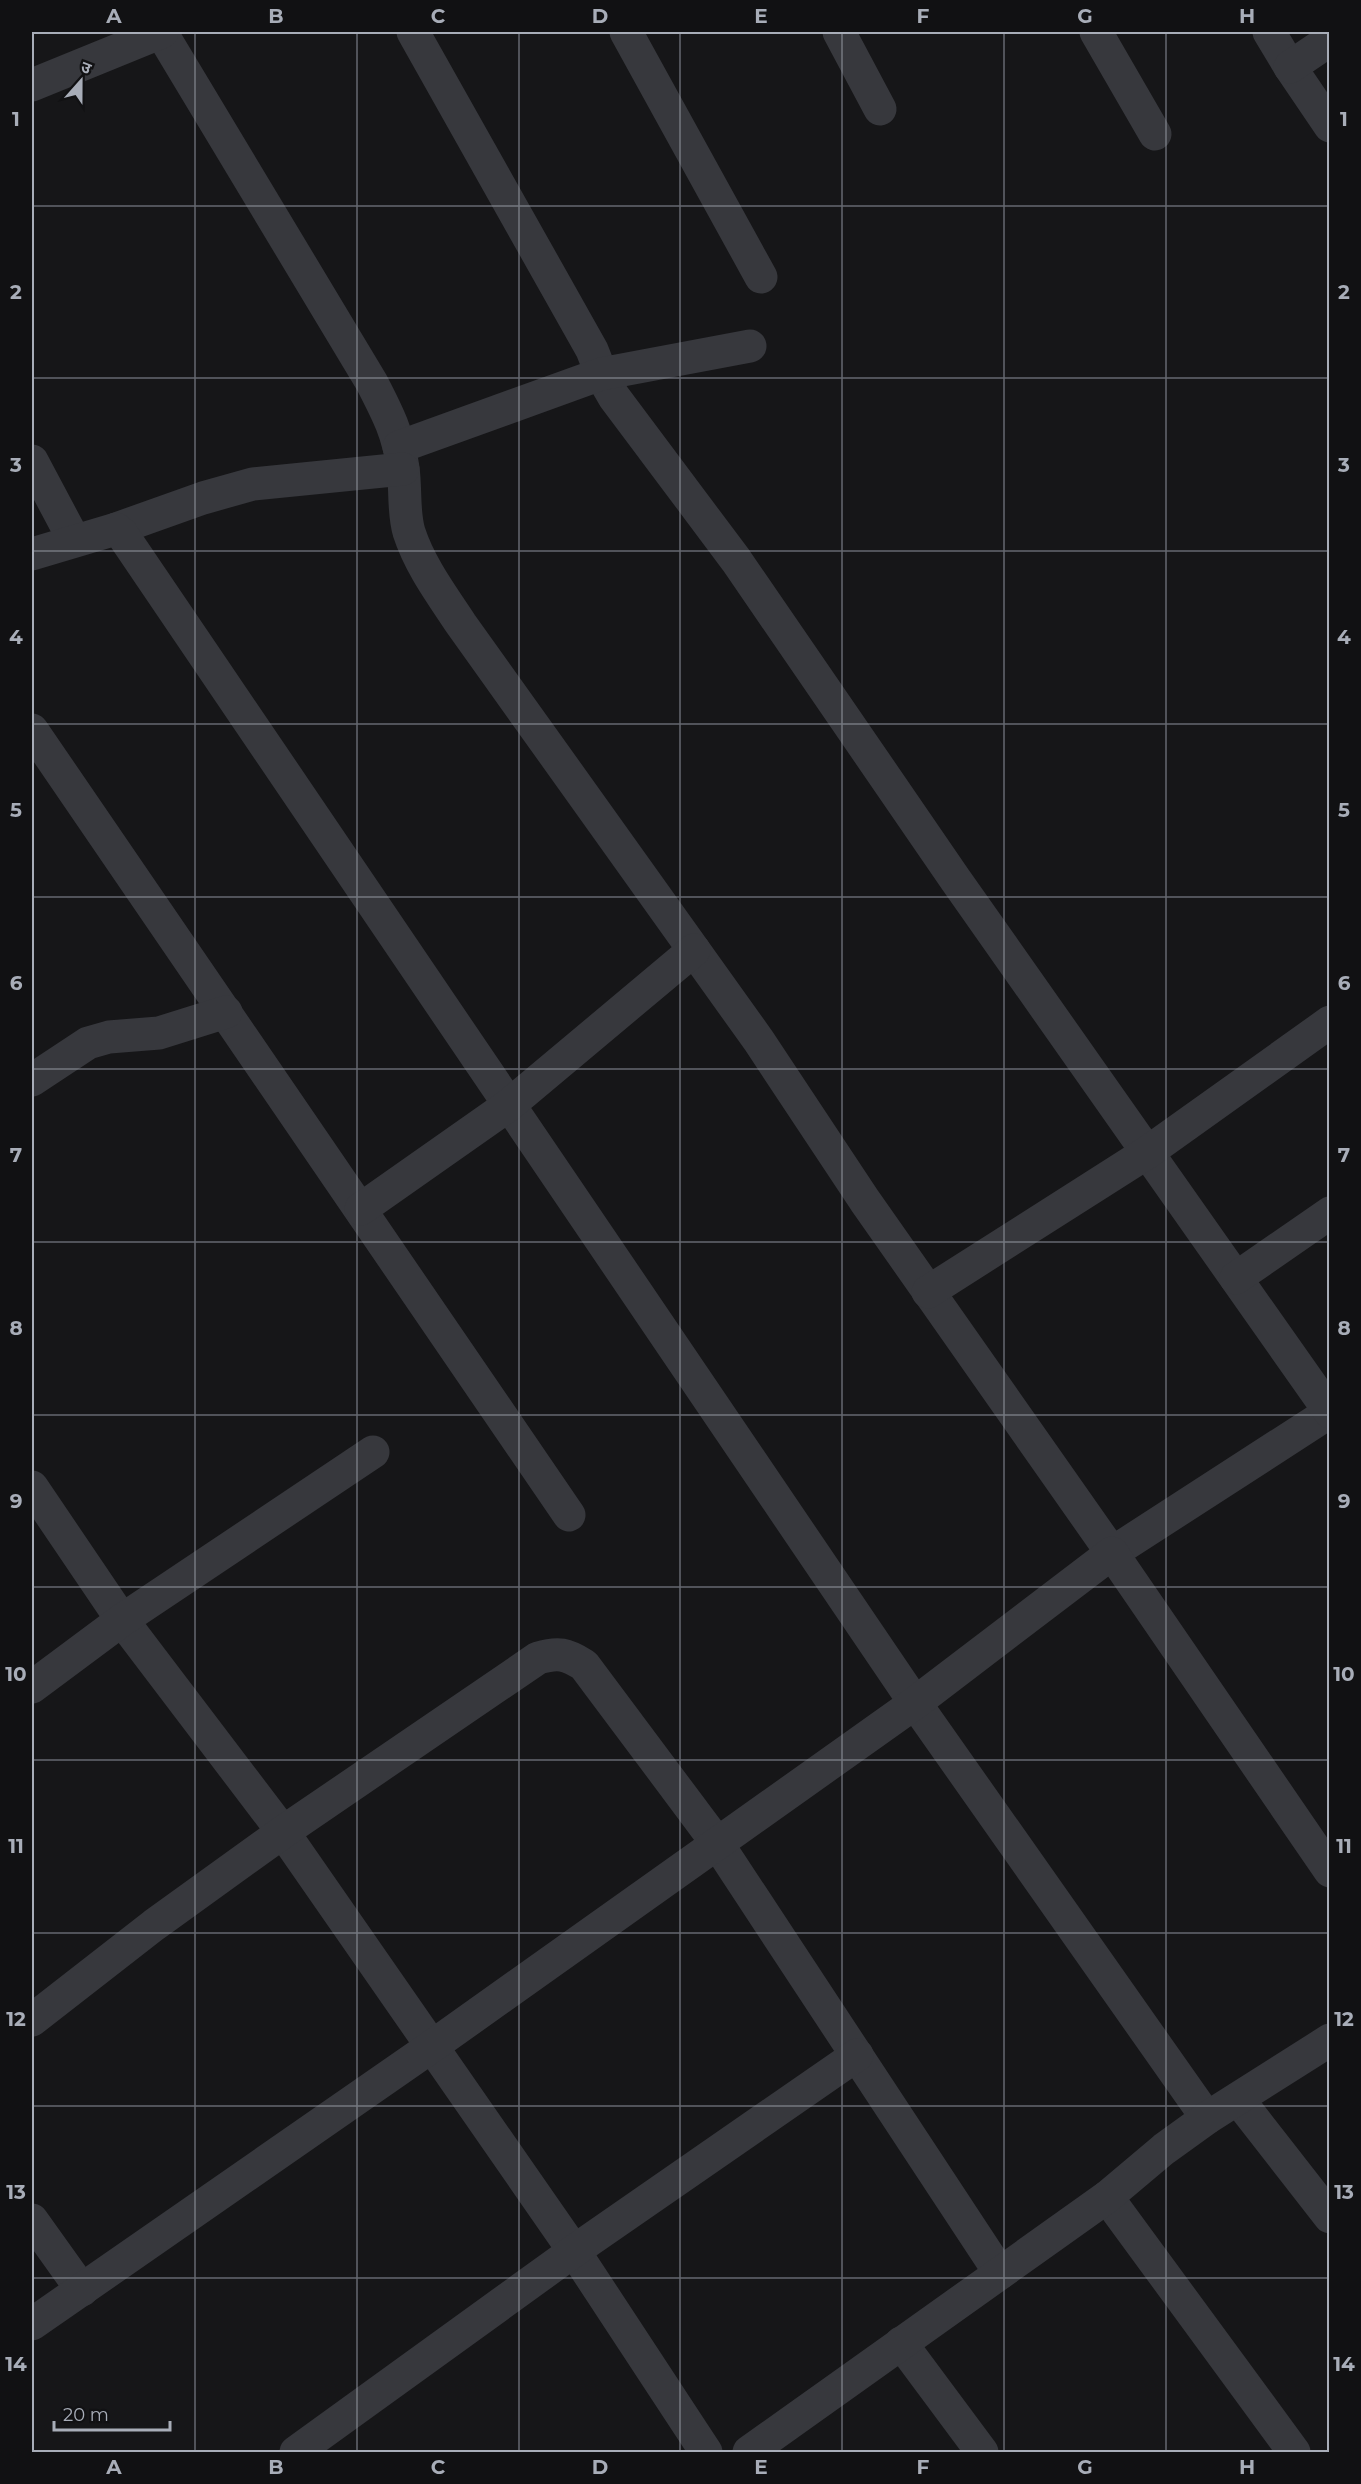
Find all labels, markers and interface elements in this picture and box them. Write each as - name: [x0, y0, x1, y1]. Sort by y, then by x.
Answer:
- text: A: [105, 4, 122, 28]
- text: B: [268, 4, 284, 28]
- text: C: [431, 4, 446, 28]
- text: D: [592, 4, 608, 28]
- text: E: [754, 4, 768, 28]
- text: F: [917, 4, 930, 28]
- text: G: [1077, 4, 1093, 28]
- text: H: [1239, 4, 1255, 28]
- north arrow: [51, 51, 111, 111]
- text: उ: [78, 57, 95, 78]
- text: 1: [12, 107, 20, 131]
- text: 1: [1340, 107, 1348, 131]
- text: 2: [10, 280, 22, 304]
- text: 2: [1338, 280, 1350, 304]
- text: 3: [9, 453, 22, 477]
- text: 3: [1337, 453, 1350, 477]
- text: 4: [9, 625, 23, 649]
- text: 4: [1337, 625, 1351, 649]
- text: 5: [10, 798, 22, 822]
- text: 5: [1338, 798, 1350, 822]
- text: 6: [10, 971, 23, 995]
- text: 6: [1338, 971, 1351, 995]
- text: 7: [10, 1143, 22, 1167]
- text: 7: [1338, 1143, 1350, 1167]
- text: 8: [9, 1316, 23, 1340]
- text: 8: [1337, 1316, 1351, 1340]
- text: 9: [10, 1489, 22, 1513]
- text: 9: [1338, 1489, 1350, 1513]
- text: 10: [5, 1662, 27, 1686]
- text: 10: [1333, 1662, 1355, 1686]
- text: 11: [8, 1834, 24, 1858]
- text: 11: [1336, 1834, 1352, 1858]
- text: 12: [6, 2007, 26, 2031]
- text: 12: [1334, 2007, 1354, 2031]
- text: 13: [6, 2180, 26, 2204]
- text: 13: [1334, 2180, 1354, 2204]
- text: 14: [5, 2352, 27, 2376]
- text: 14: [1333, 2352, 1355, 2376]
- scale bar: [54, 2394, 170, 2432]
- text: 20 m: [63, 2404, 109, 2426]
- text: A: [105, 2455, 122, 2479]
- text: B: [268, 2455, 284, 2479]
- text: C: [431, 2455, 446, 2479]
- text: D: [592, 2455, 608, 2479]
- text: E: [754, 2455, 768, 2479]
- text: F: [917, 2455, 930, 2479]
- text: G: [1077, 2455, 1093, 2479]
- text: H: [1239, 2455, 1255, 2479]

